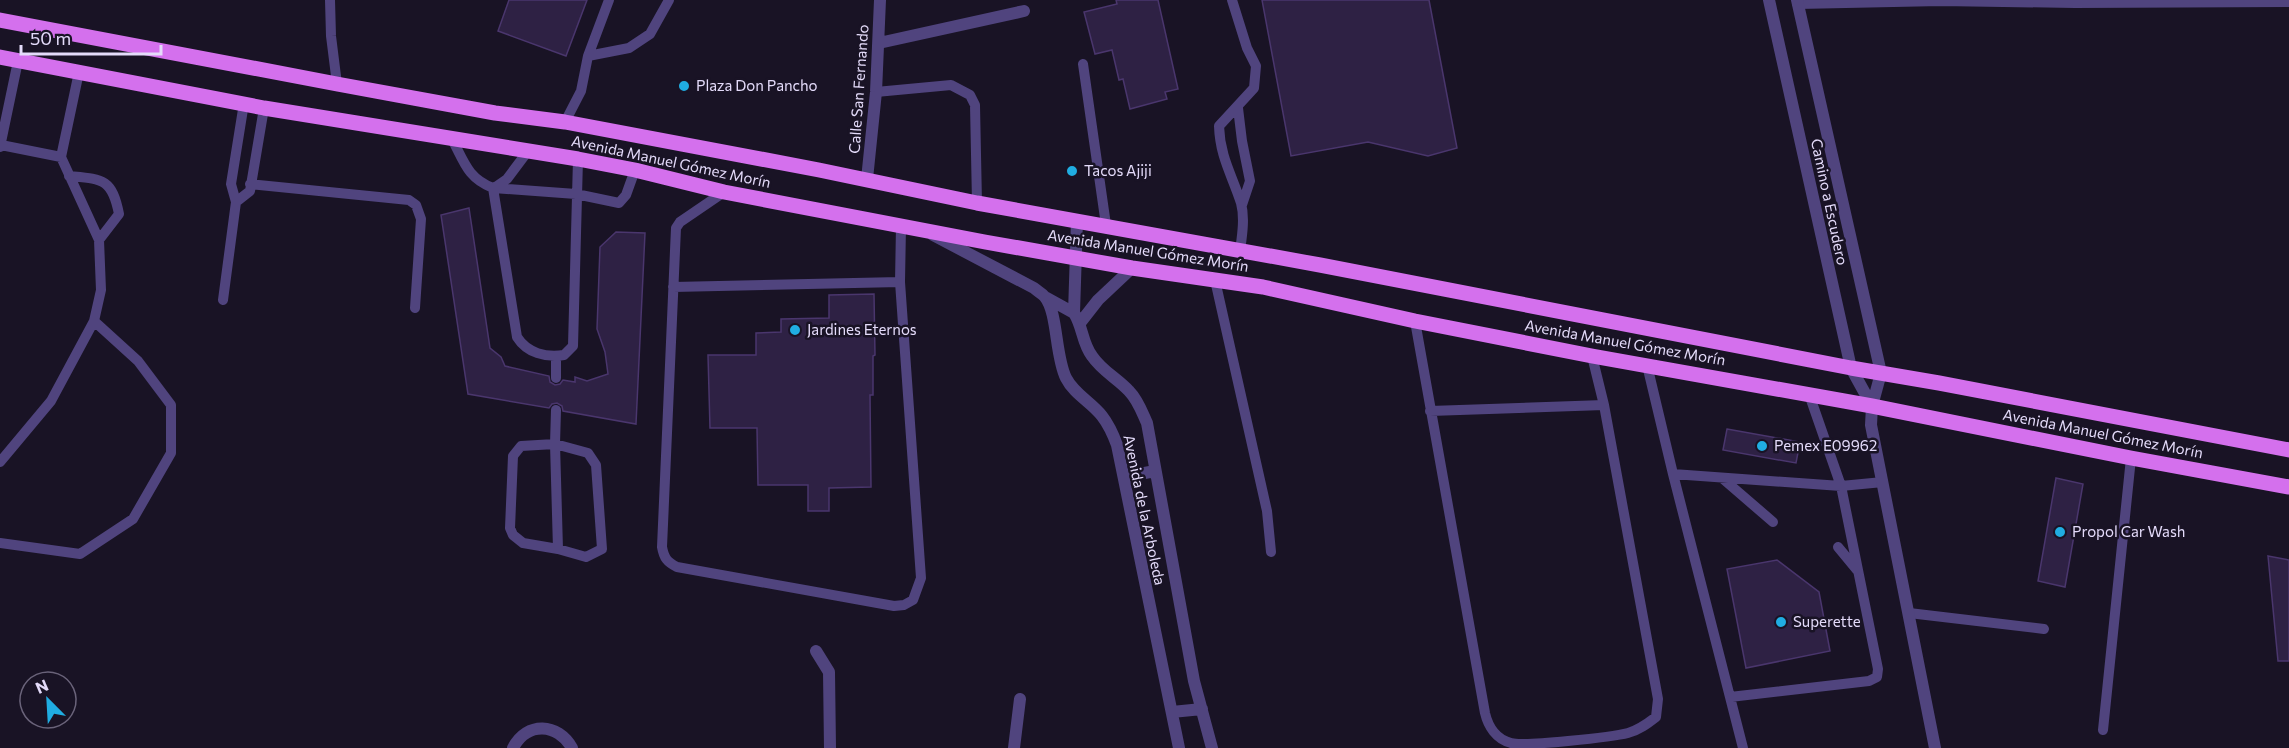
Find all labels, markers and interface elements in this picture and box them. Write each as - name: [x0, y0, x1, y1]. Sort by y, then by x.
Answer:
- scale bar: [21, 18, 160, 56]
- street label: Calle San Fernando: [845, 24, 871, 154]
- text: 50 m: [30, 27, 71, 49]
- place label: Plaza Don Pancho: [696, 76, 818, 94]
- marker: Plaza Don Pancho: [677, 79, 691, 93]
- street label: Avenida Manuel Gómez Morín: [570, 131, 773, 191]
- street label: Camino a Escudero: [1808, 137, 1852, 267]
- place label: Tacos Ajiji: [1084, 161, 1152, 179]
- marker: Tacos Ajiji: [1065, 164, 1079, 178]
- street label: Avenida Manuel Gómez Morín: [1046, 225, 1250, 275]
- street label: Avenida Manuel Gómez Morín: [1523, 315, 1727, 369]
- place label: Jardines Eternos: [807, 320, 917, 338]
- marker: Jardines Eternos: [788, 323, 802, 337]
- street label: Avenida Manuel Gómez Morín: [2002, 405, 2205, 461]
- street label: Avenida de la Arboleda: [1120, 433, 1170, 587]
- place label: Pemex E09962: [1774, 436, 1877, 454]
- marker: Pemex E09962: [1755, 439, 1769, 453]
- place label: Propol Car Wash: [2072, 522, 2185, 540]
- marker: Propol Car Wash: [2053, 525, 2067, 539]
- place label: Superette: [1793, 612, 1861, 630]
- marker: Superette: [1774, 615, 1788, 629]
- north arrow: [18, 670, 78, 730]
- text: N: [32, 675, 51, 697]

